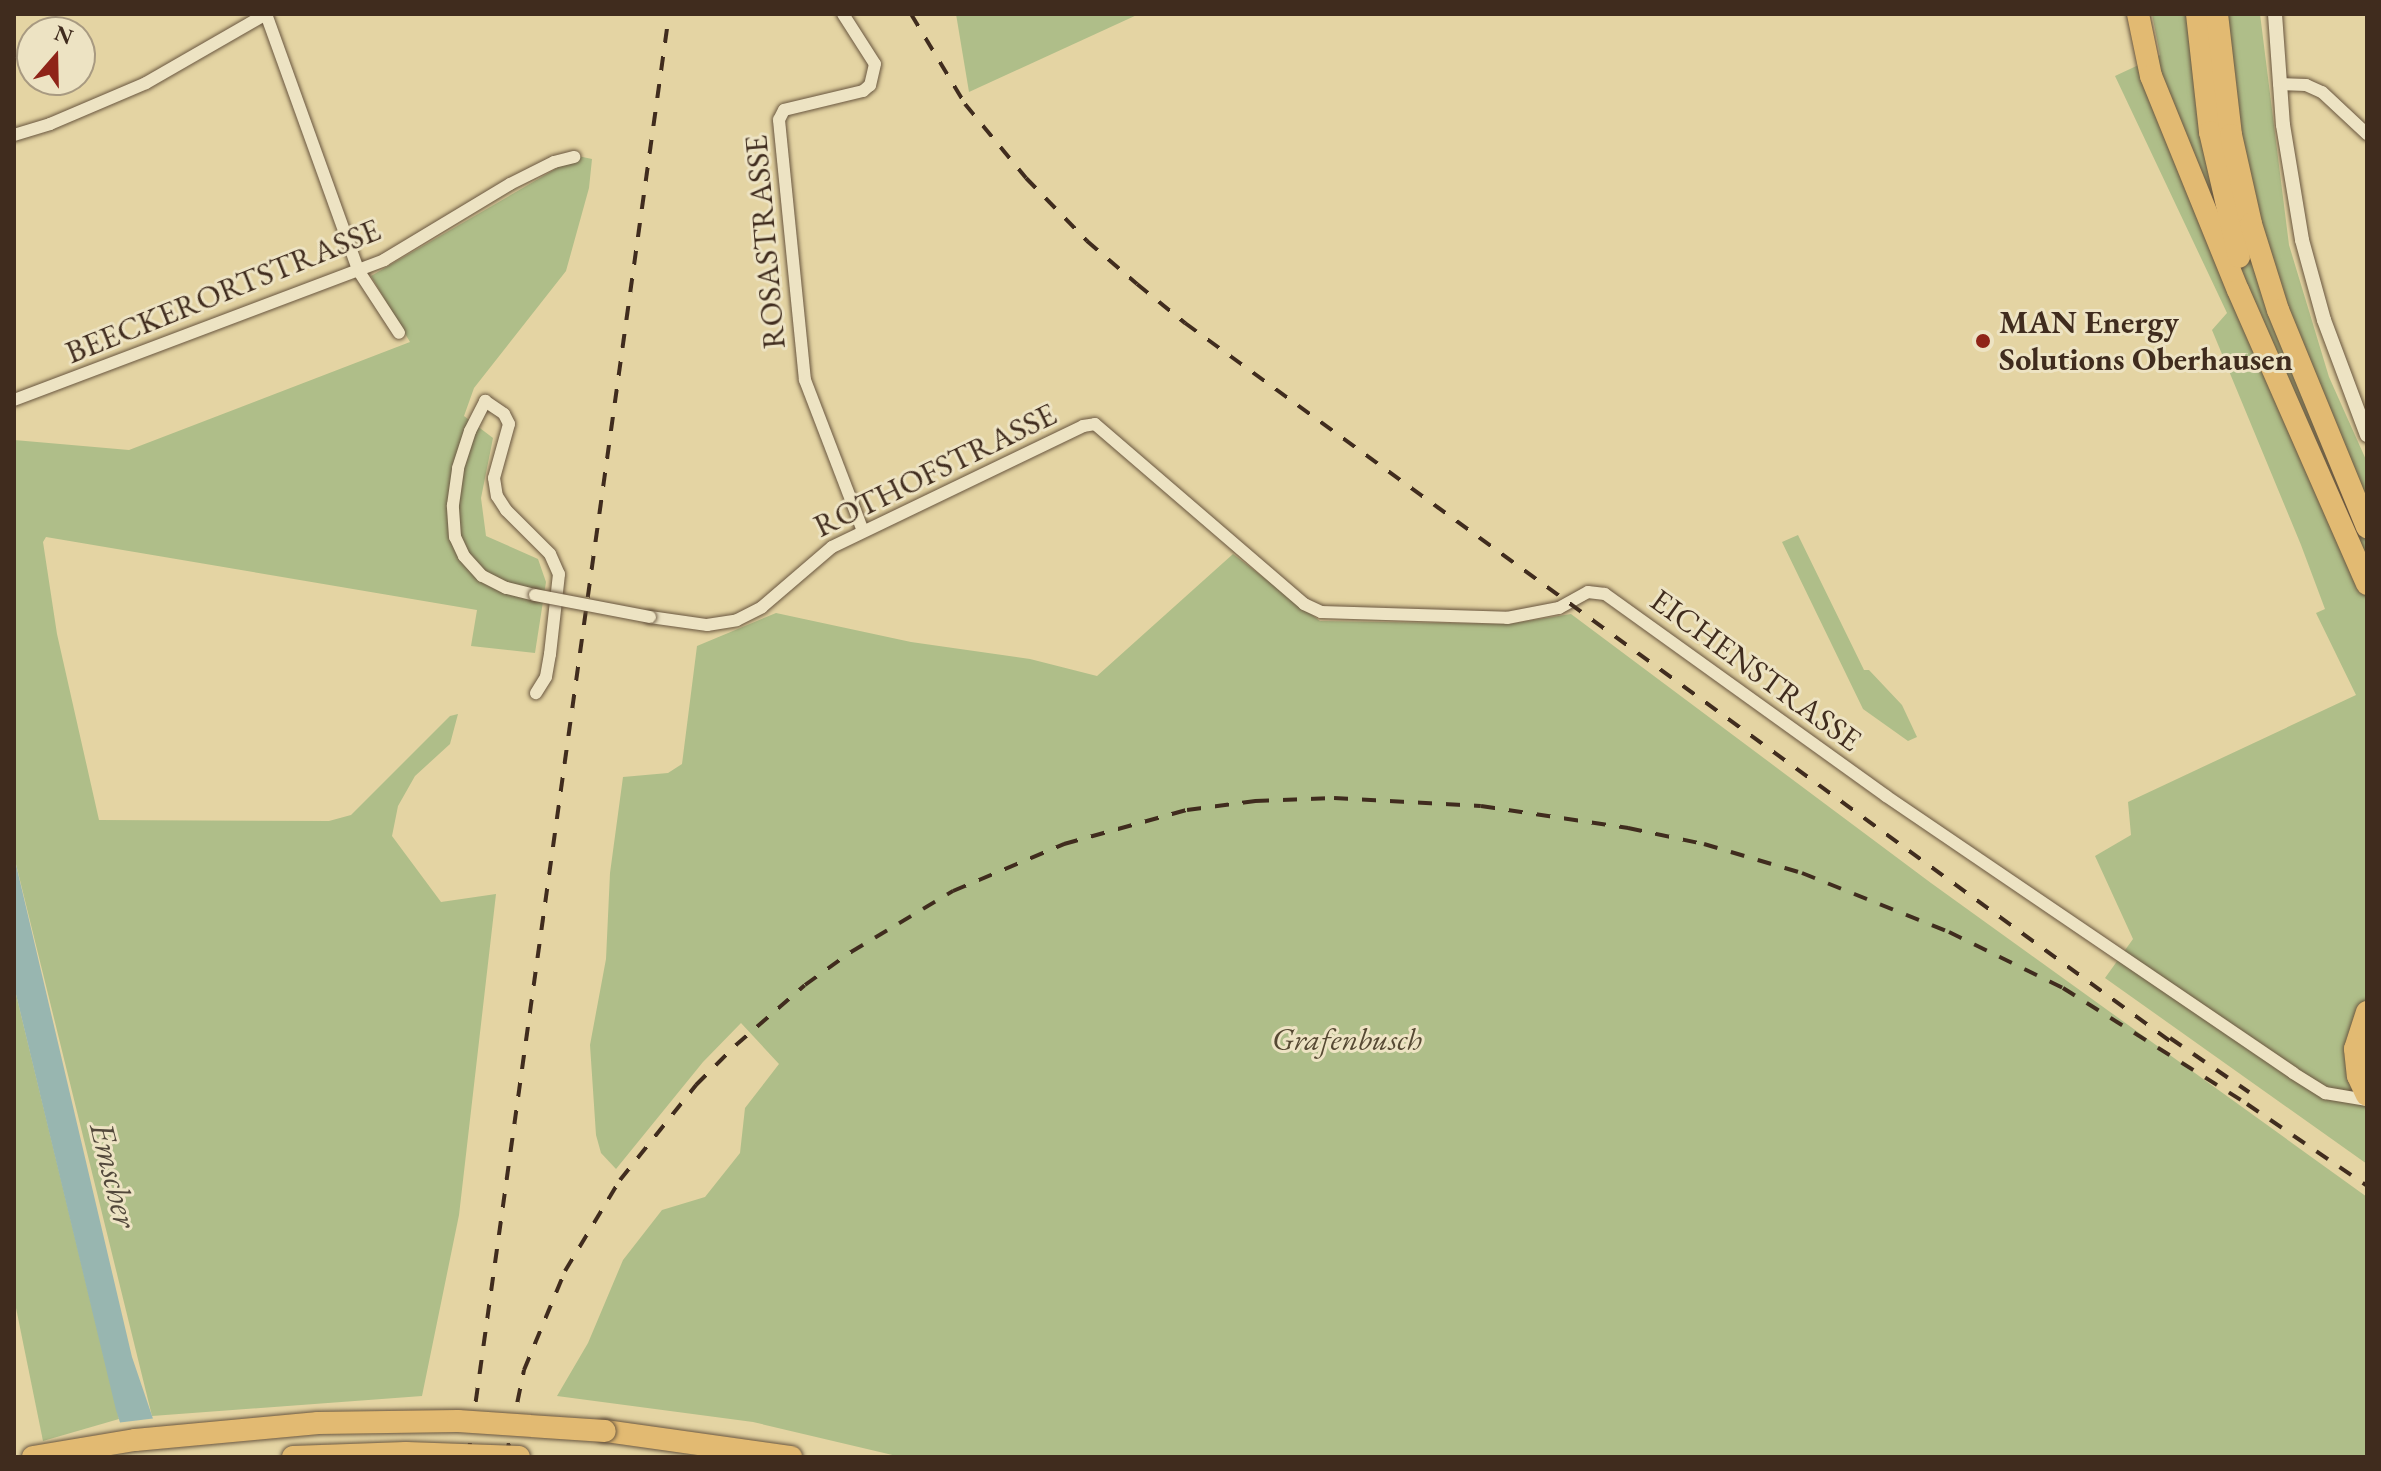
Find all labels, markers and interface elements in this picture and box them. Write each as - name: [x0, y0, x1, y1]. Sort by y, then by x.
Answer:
- north arrow: [16, 16, 96, 96]
- text: N: [50, 18, 77, 52]
- street label: ROSASTRASSE: [737, 133, 793, 351]
- street label: BEECKERORTSTRASSE: [60, 210, 386, 372]
- place label: MAN Energy Solutions Oberhausen: [1999, 304, 2293, 379]
- marker: MAN Energy Solutions Oberhausen: [1974, 332, 1992, 350]
- street label: ROTHOFSTRASSE: [807, 395, 1063, 545]
- street label: EICHENSTRASSE: [1643, 581, 1869, 759]
- park label: Grafenbusch: [1272, 1020, 1422, 1058]
- water label: Emscher: [81, 1118, 147, 1232]

